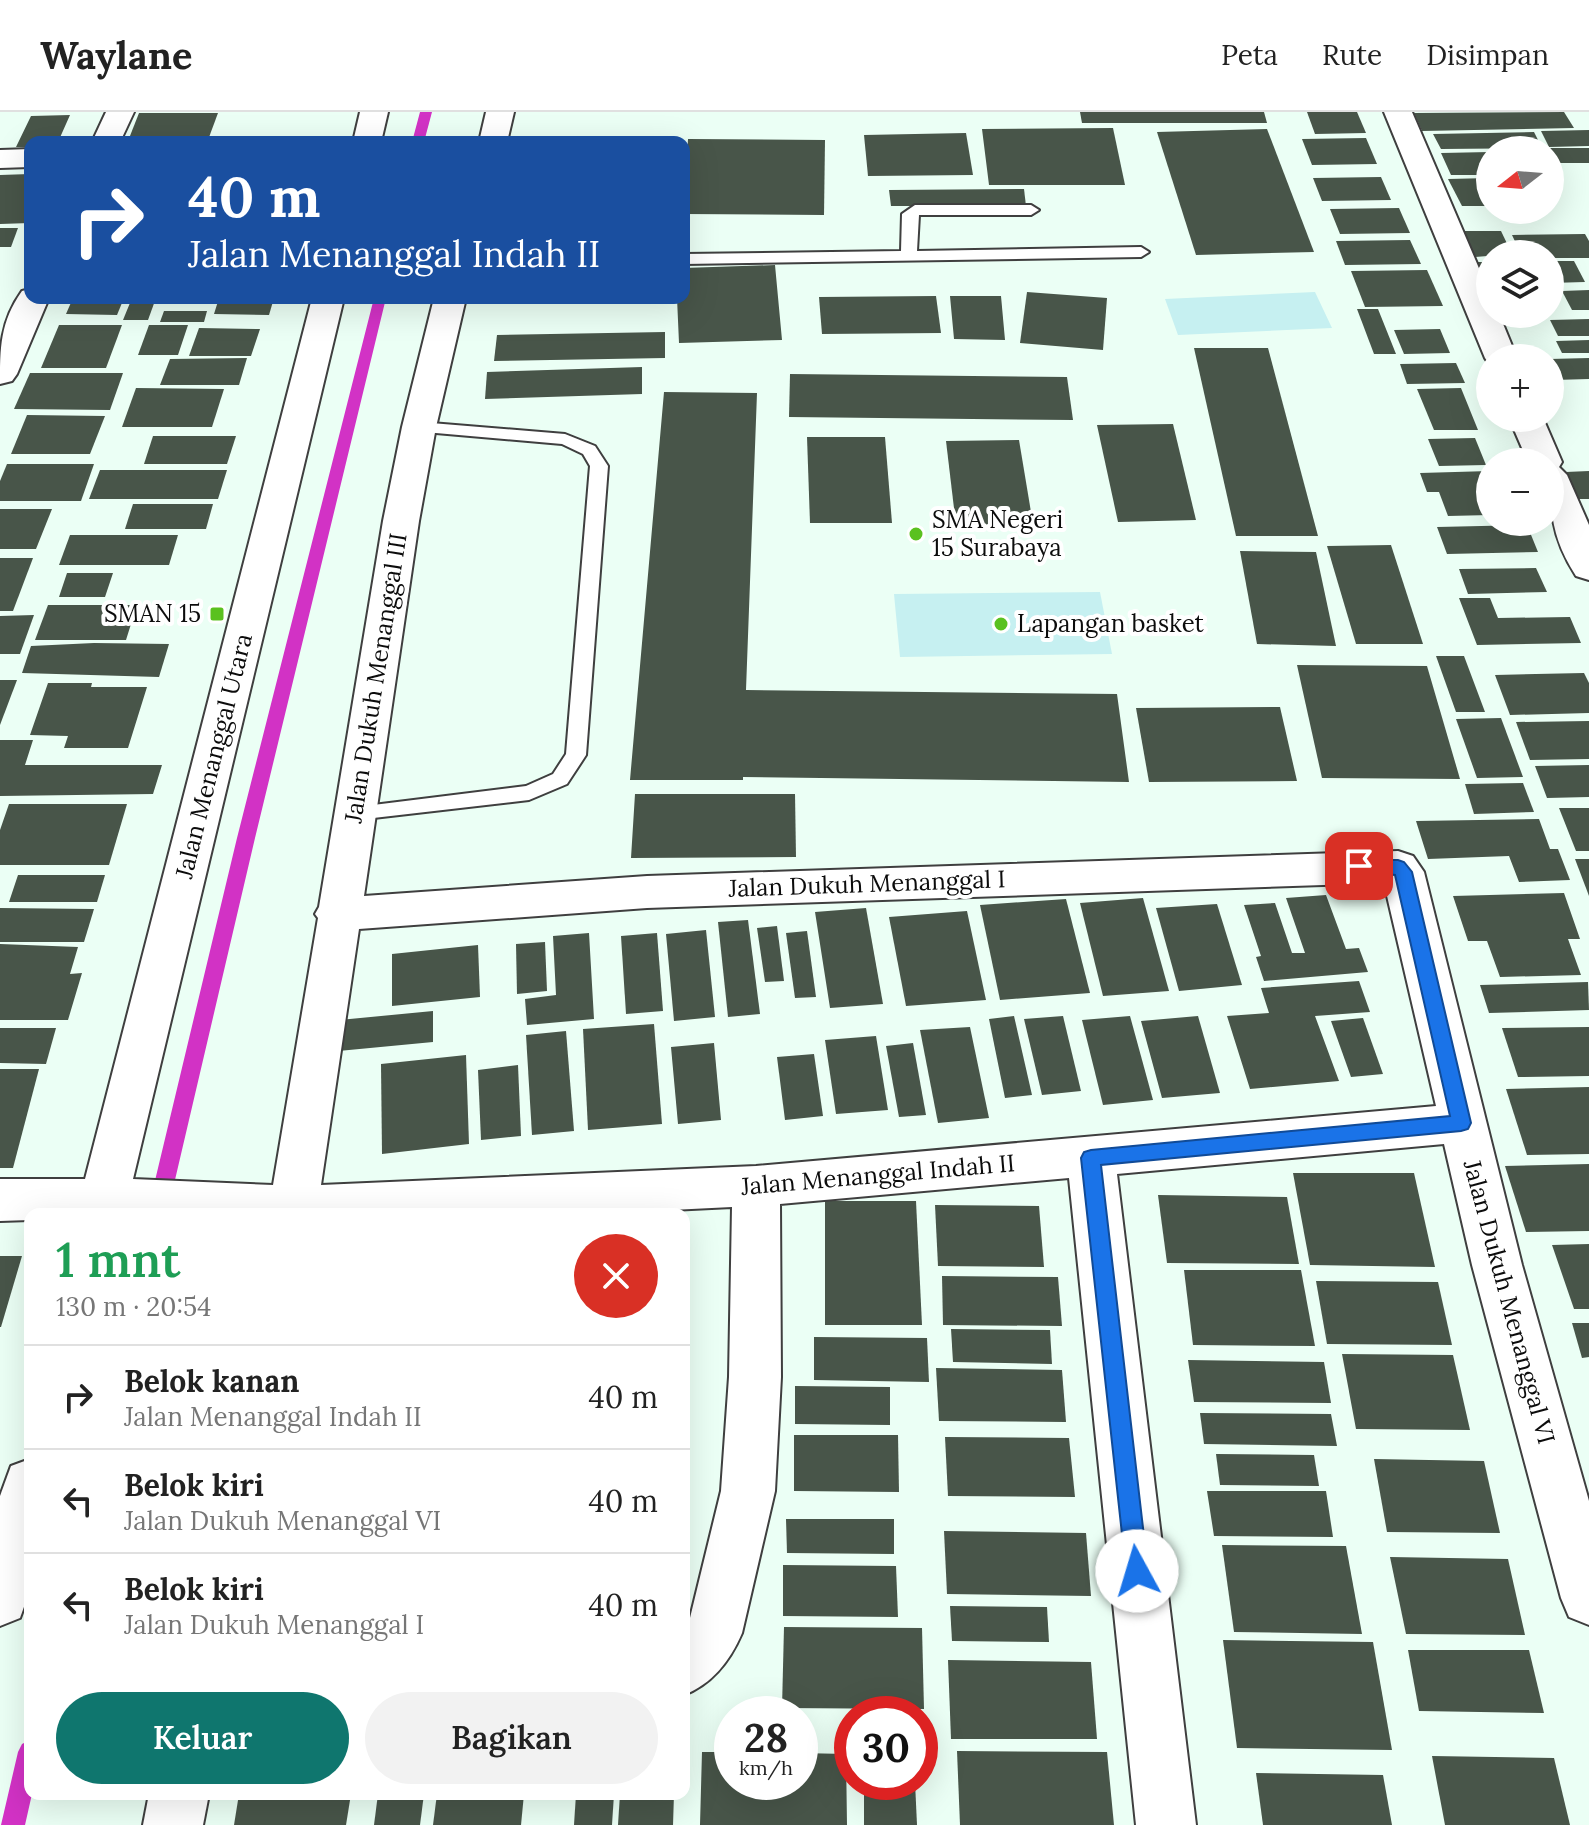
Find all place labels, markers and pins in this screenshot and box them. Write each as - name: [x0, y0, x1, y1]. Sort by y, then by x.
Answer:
- place label: SMA Negeri 15 Surabaya: [932, 504, 1063, 563]
- marker: SMA Negeri 15 Surabaya: [907, 525, 925, 543]
- place label: SMAN 15: [104, 598, 201, 629]
- marker: SMAN 15: [208, 605, 226, 623]
- place label: Lapangan basket: [1017, 608, 1205, 639]
- marker: Lapangan basket: [992, 615, 1010, 633]
- pin: [1325, 832, 1393, 900]

